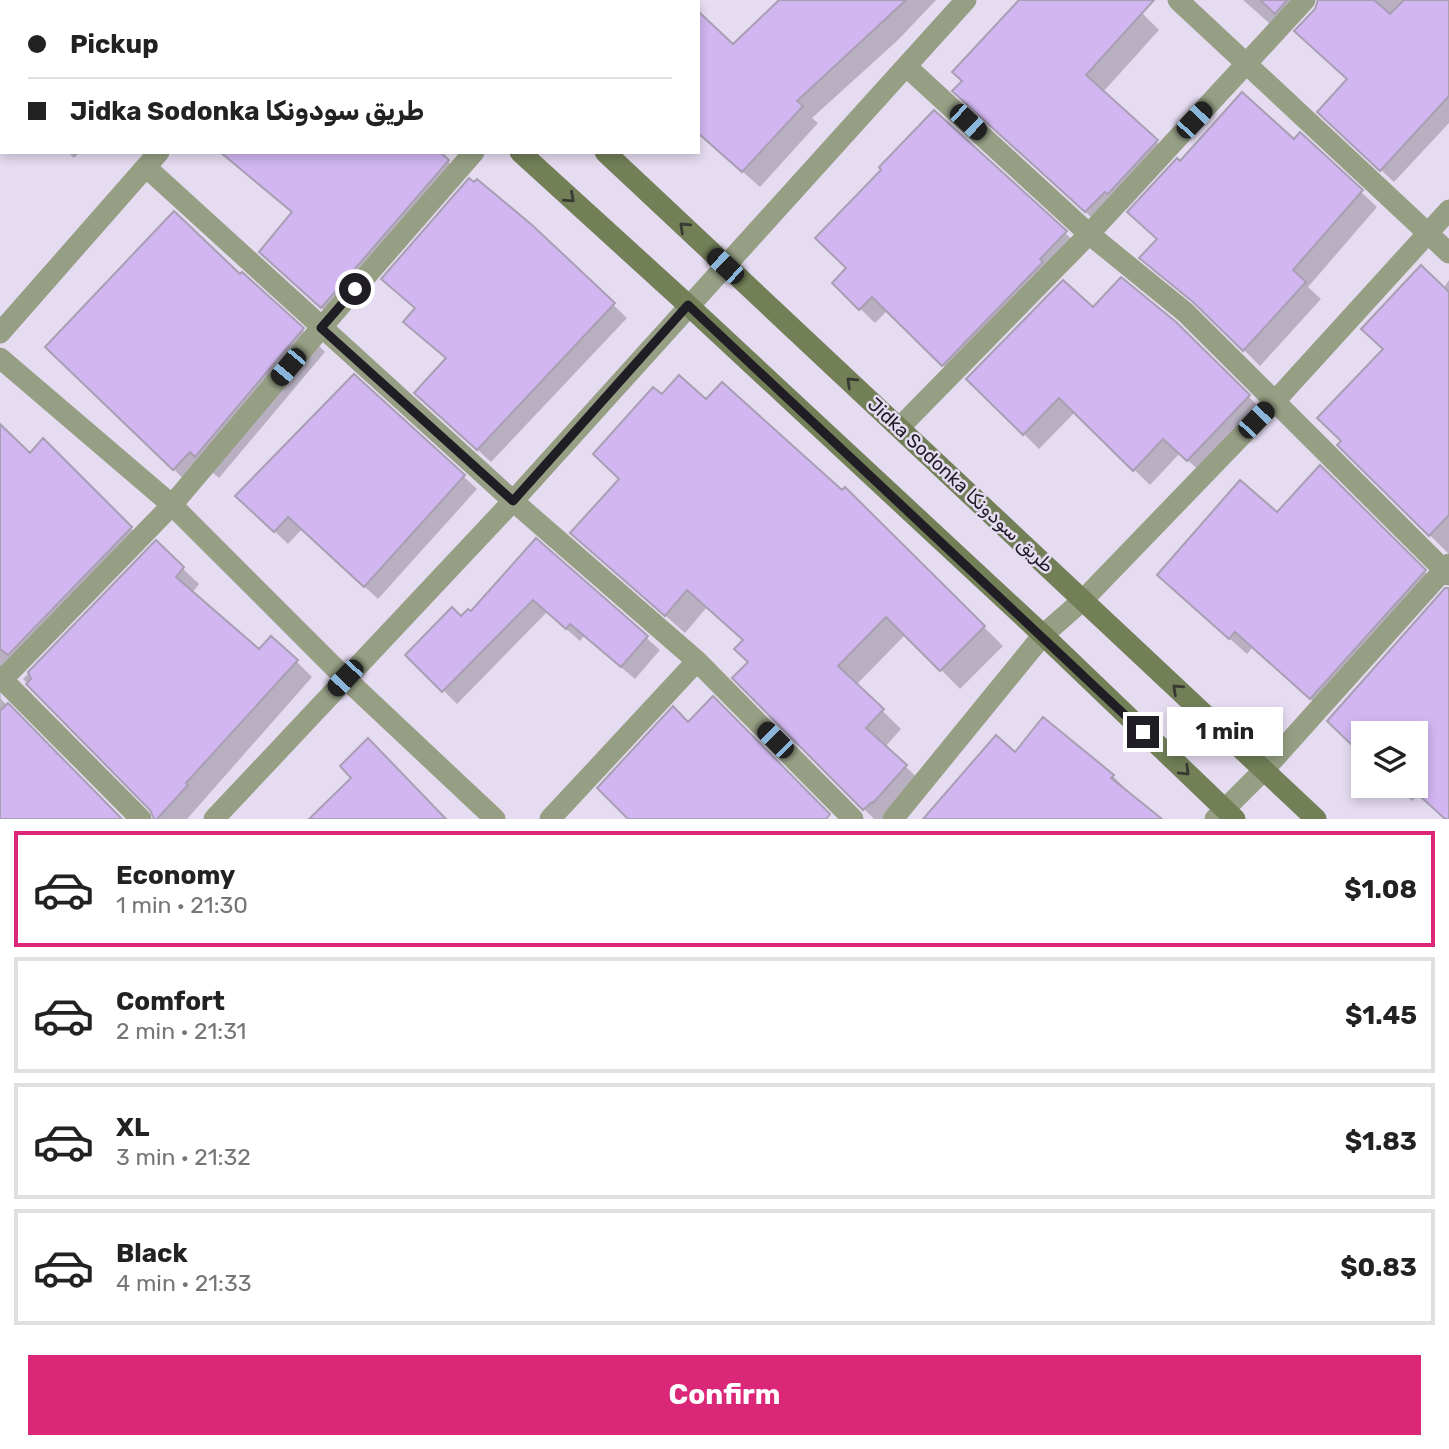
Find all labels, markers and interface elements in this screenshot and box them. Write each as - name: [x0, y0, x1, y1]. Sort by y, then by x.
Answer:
- text: Pickup: [70, 29, 159, 60]
- text: Jidka Sodonka طريق سودونكا: [70, 96, 424, 127]
- car: [1172, 97, 1217, 143]
- car: [946, 100, 991, 144]
- one-way arrow: [562, 190, 575, 202]
- one-way arrow: [679, 222, 692, 235]
- car: [703, 244, 748, 288]
- route start: [339, 273, 371, 305]
- car: [267, 344, 310, 390]
- one-way arrow: [846, 377, 859, 390]
- street label: Jidka Sodonka طريق سودونكا: [863, 393, 1059, 577]
- car: [1234, 398, 1279, 442]
- car: [323, 655, 368, 701]
- one-way arrow: [1172, 684, 1185, 697]
- callout: 1 min: [1168, 708, 1283, 756]
- route end: [1127, 716, 1159, 748]
- text: 1 min: [1196, 717, 1254, 745]
- car: [753, 718, 798, 762]
- map controls: [1351, 721, 1428, 798]
- button: layers: [1351, 721, 1428, 798]
- one-way arrow: [1176, 763, 1189, 776]
- icon: car: [32, 858, 95, 921]
- text: Economy: [116, 860, 235, 891]
- text: $1.08: [1344, 874, 1417, 905]
- text: 1 min · 21:30: [116, 891, 248, 919]
- icon: car: [32, 984, 95, 1047]
- text: Comfort: [116, 986, 225, 1017]
- text: $1.45: [1345, 1000, 1417, 1031]
- text: 2 min · 21:31: [116, 1017, 246, 1045]
- icon: car: [32, 1110, 95, 1173]
- text: XL: [116, 1112, 149, 1143]
- text: $1.83: [1345, 1126, 1417, 1157]
- text: 3 min · 21:32: [116, 1143, 251, 1171]
- icon: car: [32, 1236, 95, 1299]
- text: Black: [116, 1238, 188, 1269]
- text: $0.83: [1340, 1252, 1417, 1283]
- text: 4 min · 21:33: [116, 1269, 252, 1297]
- button: Confirm: [28, 1355, 1421, 1435]

